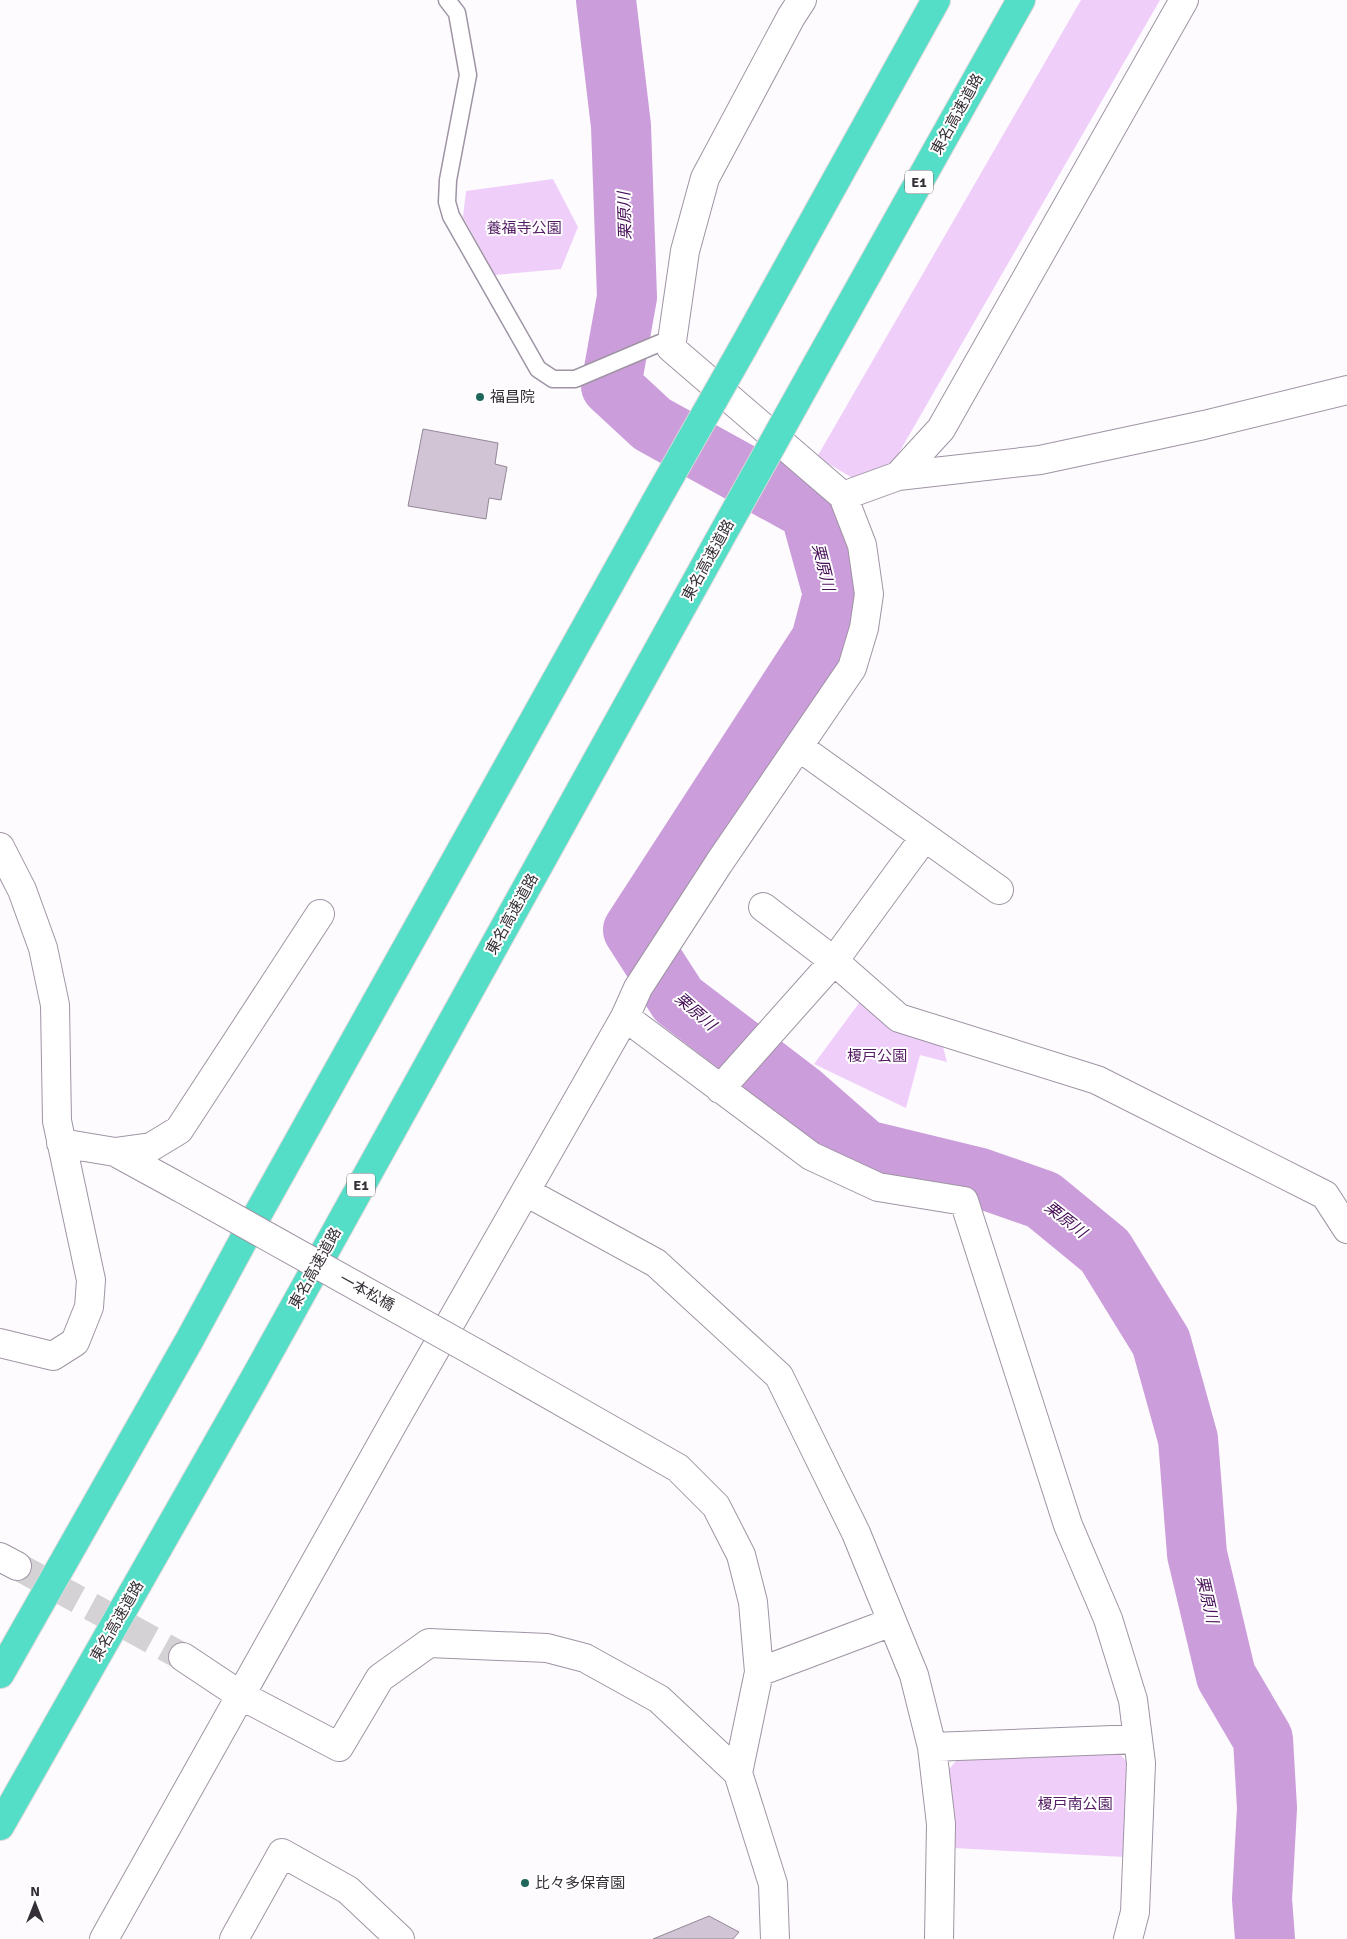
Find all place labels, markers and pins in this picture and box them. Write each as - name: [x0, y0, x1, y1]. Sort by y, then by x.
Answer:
- place label: 福昌院: [490, 388, 535, 406]
- marker: 福昌院: [474, 391, 486, 403]
- place label: 比々多保育園: [535, 1874, 625, 1892]
- marker: 比々多保育園: [519, 1877, 531, 1889]

